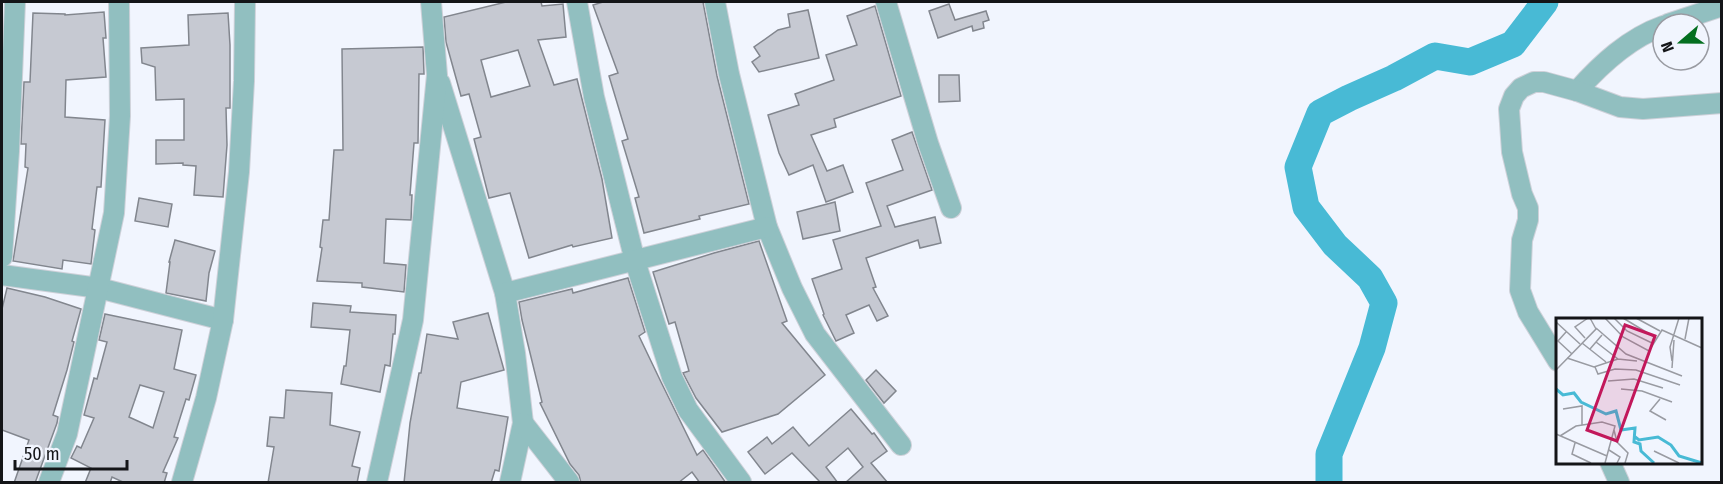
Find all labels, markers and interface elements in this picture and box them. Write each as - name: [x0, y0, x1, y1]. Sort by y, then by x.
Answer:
- north arrow: [1651, 12, 1711, 72]
- text: N: [1657, 39, 1678, 55]
- inset map: [1556, 318, 1702, 463]
- scale bar: [15, 433, 128, 471]
- text: 50 m: [24, 443, 60, 465]

